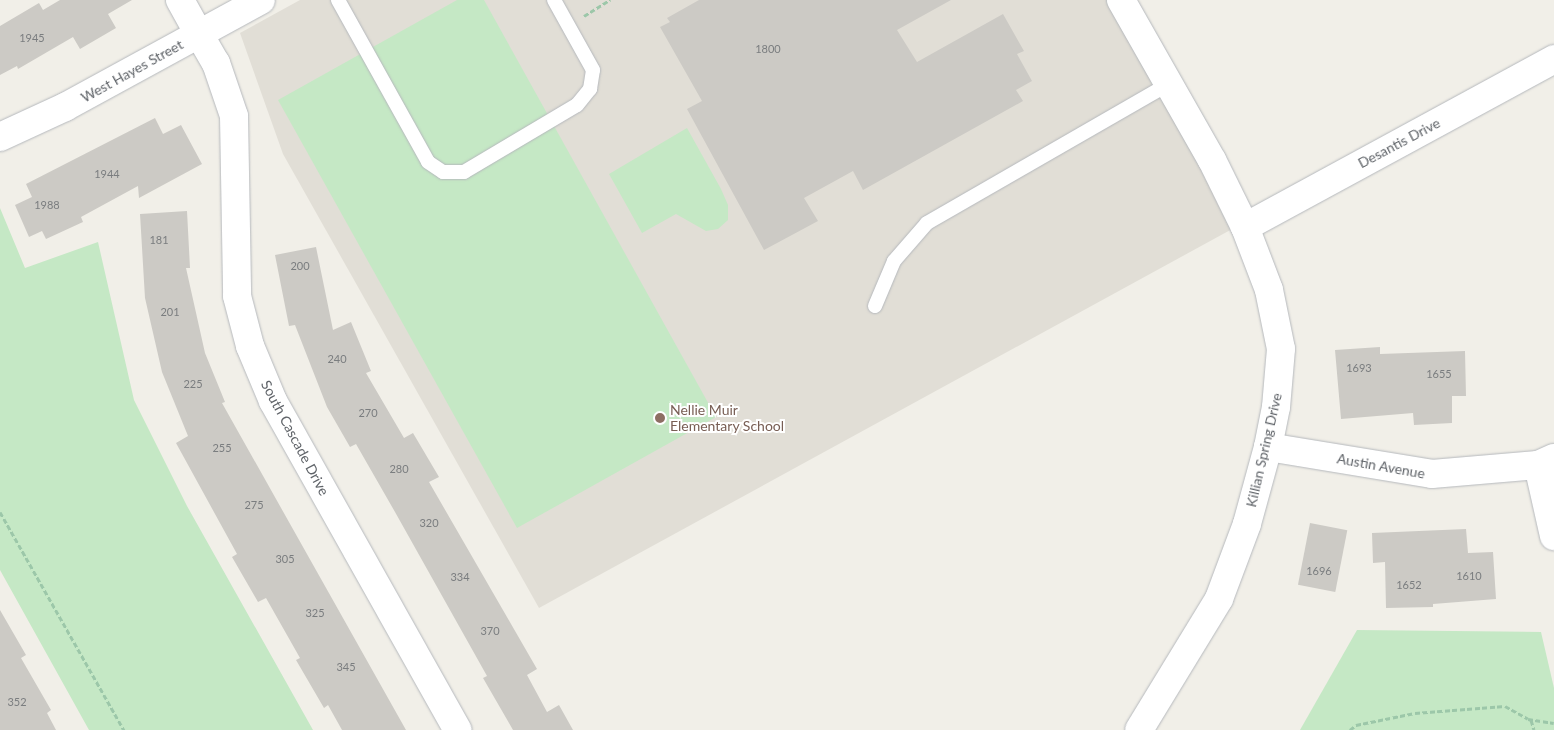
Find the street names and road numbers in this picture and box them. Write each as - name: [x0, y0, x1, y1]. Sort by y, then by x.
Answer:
- street label: West Hayes Street: [78, 36, 186, 106]
- street label: Desantis Drive: [1355, 114, 1443, 172]
- street label: South Cascade Drive: [258, 378, 332, 498]
- street label: Killian Spring Drive: [1243, 391, 1285, 509]
- street label: Austin Avenue: [1335, 450, 1427, 482]

